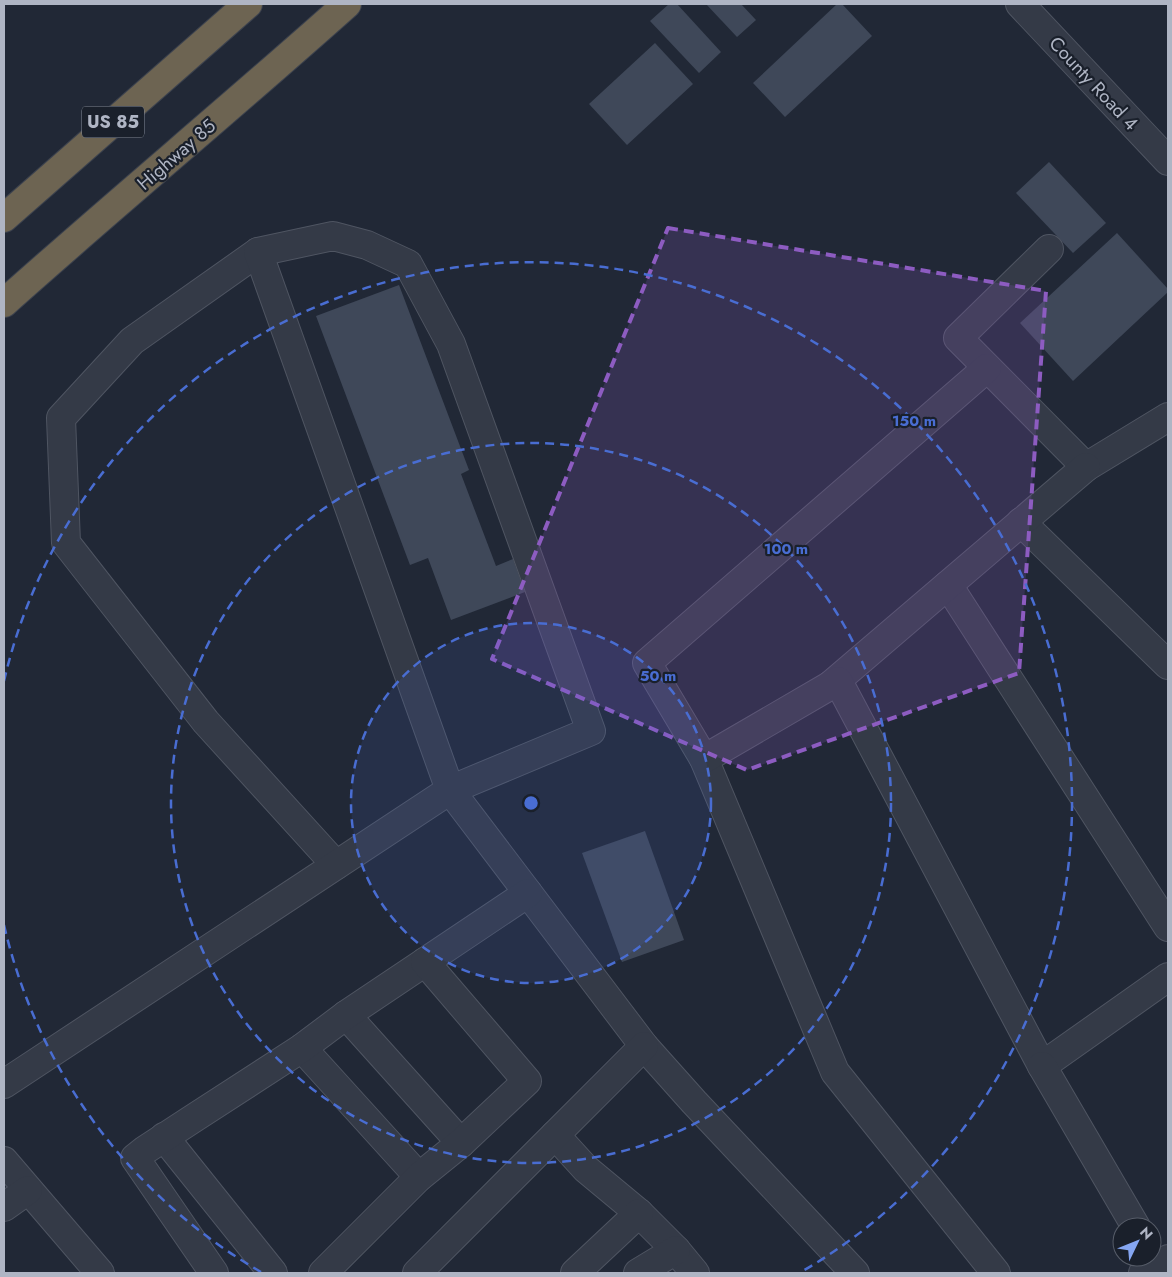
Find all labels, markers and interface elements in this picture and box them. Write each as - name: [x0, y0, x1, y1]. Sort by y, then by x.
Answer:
- street label: County Road 4: [1043, 30, 1144, 136]
- road number: US 85: [82, 106, 144, 138]
- street label: Highway 85: [131, 113, 222, 196]
- text: 150 m: [892, 410, 936, 432]
- text: 100 m: [764, 538, 808, 560]
- text: 50 m: [640, 665, 676, 687]
- centre of rings: [522, 794, 540, 812]
- north arrow: [1112, 1217, 1162, 1267]
- text: N: [1135, 1222, 1158, 1244]

